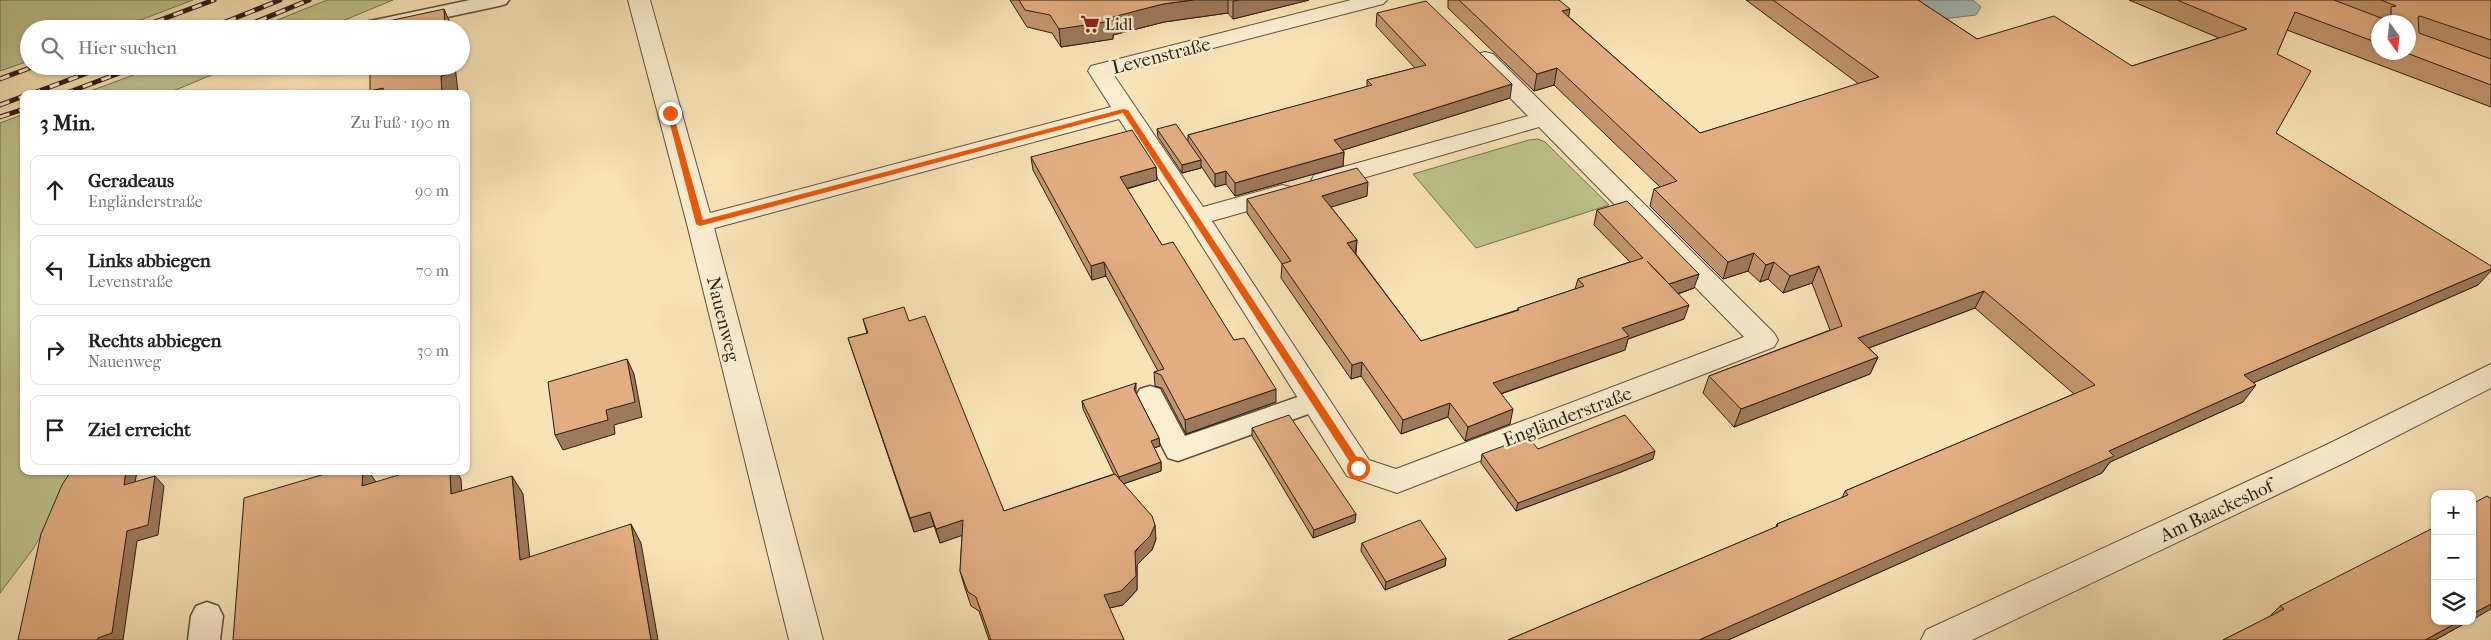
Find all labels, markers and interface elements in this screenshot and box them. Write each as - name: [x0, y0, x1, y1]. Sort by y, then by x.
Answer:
- supermarket icon: Lidl: [1079, 13, 1101, 35]
- place label: Lidl: [1105, 15, 1133, 34]
- north arrow: [2371, 15, 2416, 60]
- search box: [20, 20, 470, 75]
- street label: Levenstraße: [1110, 33, 1213, 79]
- icon: search: [38, 34, 66, 62]
- text: Hier suchen: [78, 37, 177, 59]
- route end: [659, 102, 682, 125]
- text: 3 Min.: [40, 111, 95, 135]
- text: Zu Fuß · 190 m: [351, 113, 450, 132]
- text: Geradeaus: [88, 170, 174, 192]
- icon: ahead: [41, 176, 69, 204]
- text: 90 m: [415, 181, 449, 200]
- text: Engländerstraße: [88, 192, 203, 211]
- text: Links abbiegen: [88, 250, 211, 272]
- icon: left: [41, 256, 69, 284]
- text: 70 m: [416, 261, 449, 280]
- text: Levenstraße: [88, 272, 173, 291]
- street label: Nauenweg: [702, 274, 744, 365]
- text: Rechts abbiegen: [88, 330, 222, 352]
- icon: right: [41, 336, 69, 364]
- text: 30 m: [417, 341, 449, 360]
- text: Nauenweg: [88, 352, 161, 371]
- street label: Engländerstraße: [1500, 382, 1635, 452]
- icon: arrive: [41, 416, 69, 444]
- text: Ziel erreicht: [88, 419, 191, 441]
- route start: [1347, 457, 1370, 480]
- street label: Am Baackeshof: [2155, 473, 2280, 547]
- map controls: [2431, 490, 2476, 625]
- button: +: [2431, 490, 2476, 535]
- button: −: [2431, 535, 2476, 580]
- button: layers: [2431, 580, 2476, 625]

